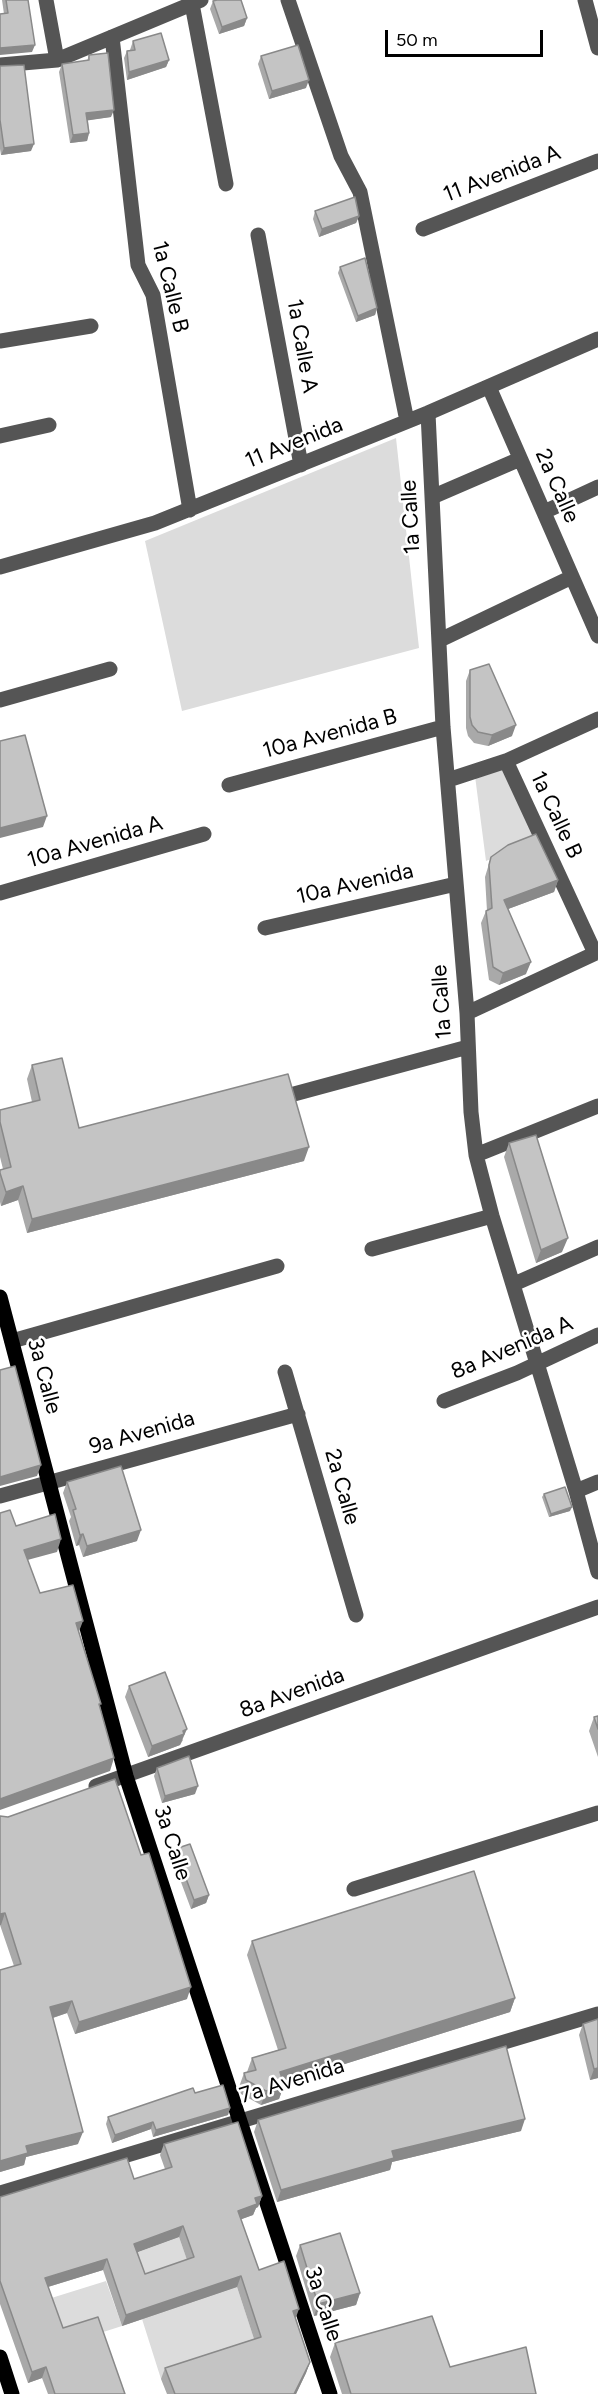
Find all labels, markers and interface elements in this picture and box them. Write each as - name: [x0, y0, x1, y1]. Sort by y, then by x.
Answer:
- scale bar: [388, 18, 546, 56]
- text: 50 m: [396, 29, 438, 51]
- street label: 11 Avenida A: [440, 140, 564, 208]
- street label: 1a Calle B: [146, 238, 194, 336]
- street label: 1a Calle A: [281, 297, 323, 395]
- street label: 11 Avenida: [241, 411, 347, 475]
- street label: 2a Calle: [529, 445, 585, 527]
- street label: 1a Calle: [396, 479, 426, 555]
- street label: 10a Avenida B: [260, 703, 400, 765]
- street label: 1a Calle B: [524, 767, 588, 863]
- street label: 10a Avenida A: [24, 810, 166, 874]
- street label: 10a Avenida: [294, 858, 416, 910]
- street label: 1a Calle: [426, 964, 458, 1040]
- street label: 8a Avenida A: [447, 1310, 577, 1386]
- street label: 3a Calle: [21, 1335, 67, 1417]
- street label: 9a Avenida: [86, 1405, 198, 1461]
- street label: 2a Calle: [319, 1446, 365, 1528]
- street label: 8a Avenida: [236, 1662, 348, 1724]
- street label: 3a Calle: [147, 1802, 197, 1884]
- street label: 7a Avenida: [237, 2053, 347, 2109]
- street label: 3a Calle: [298, 2263, 348, 2345]

